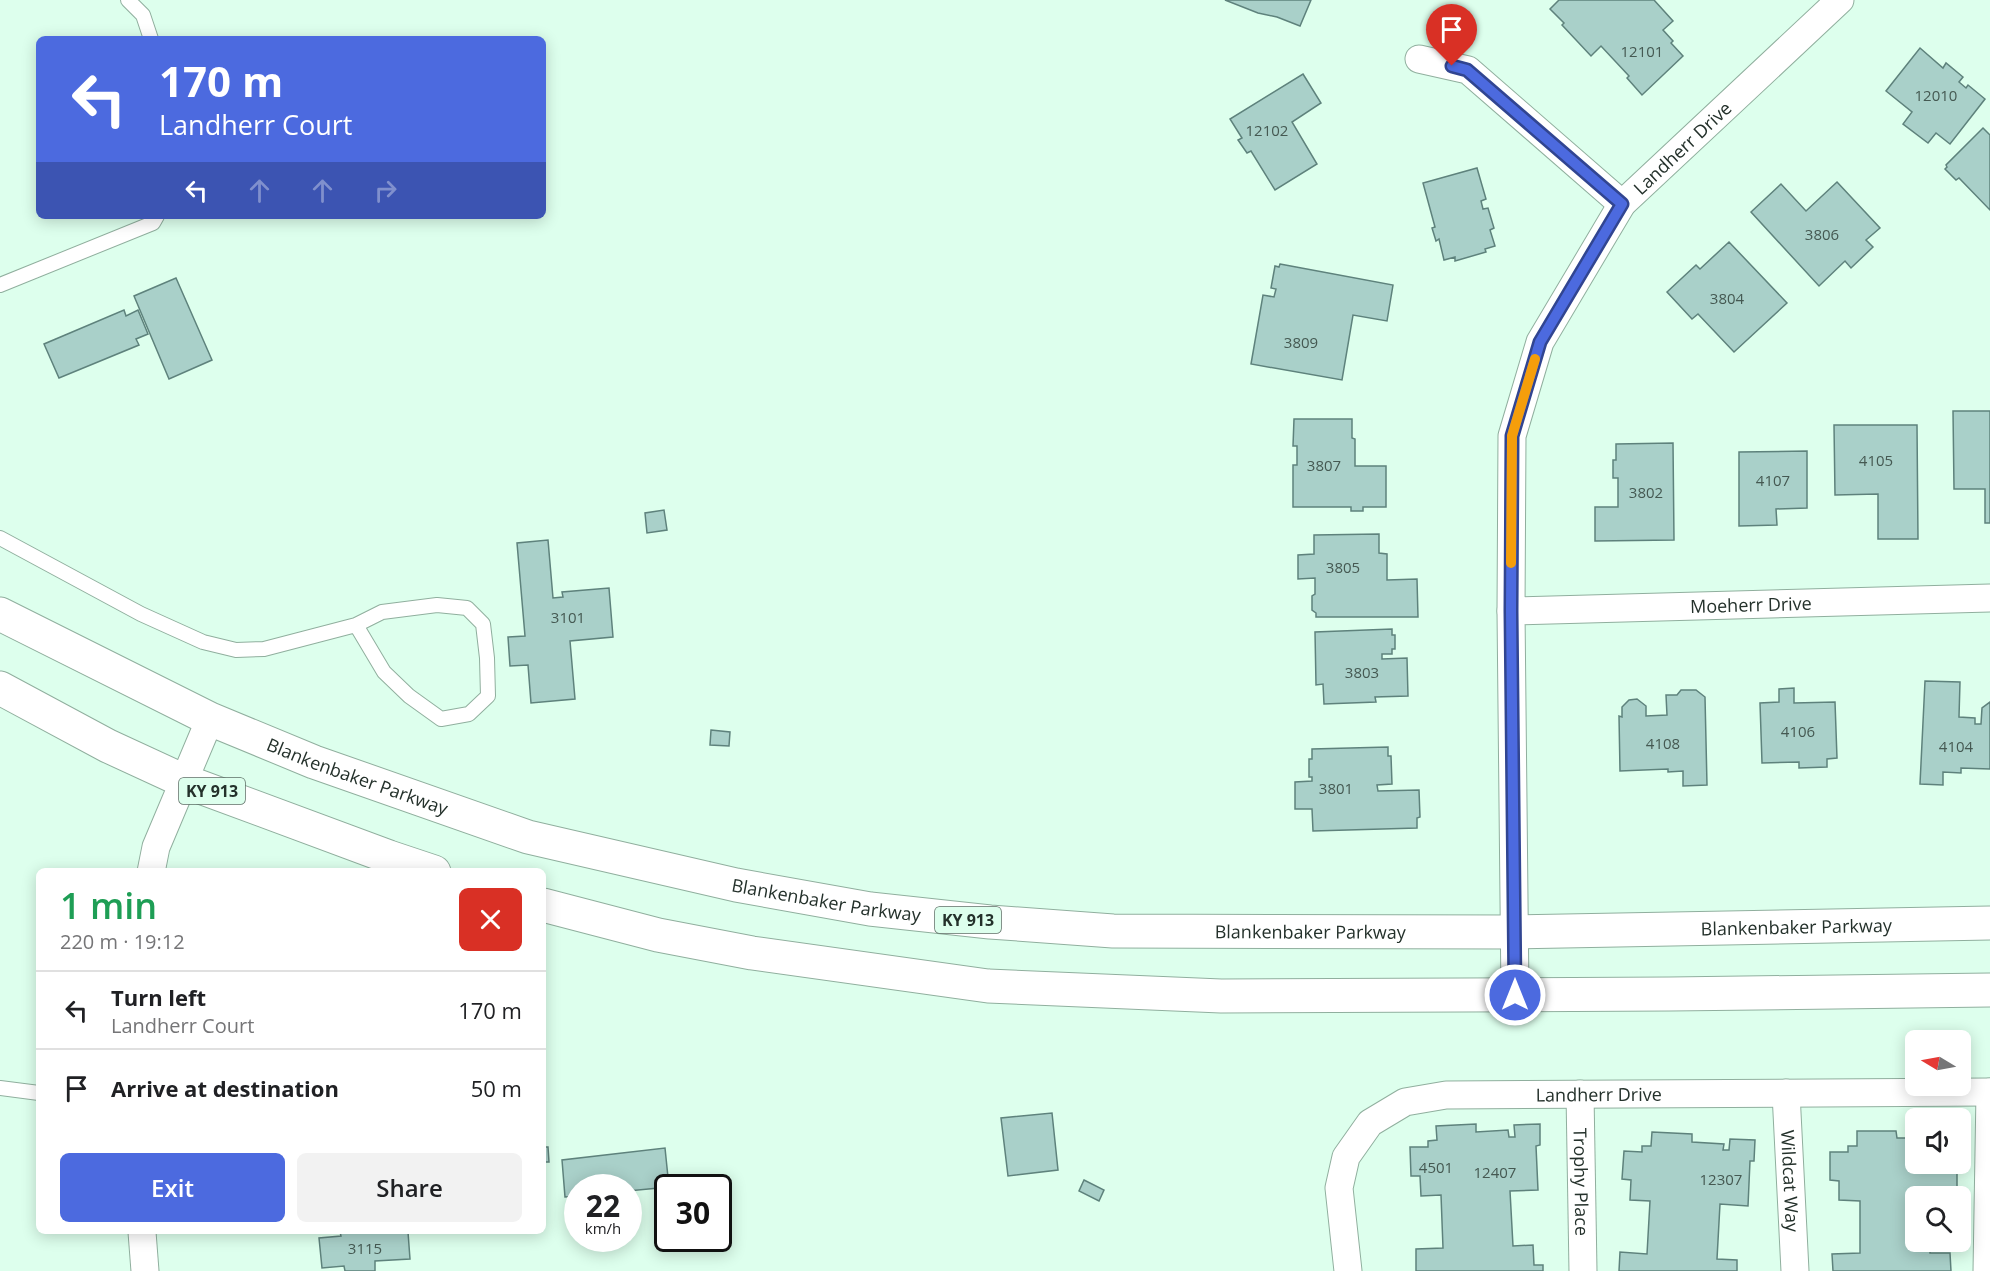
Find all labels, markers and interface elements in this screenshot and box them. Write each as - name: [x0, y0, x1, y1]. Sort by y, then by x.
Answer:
- pin: [1426, 4, 1477, 66]
- icon: arrive: [1435, 13, 1468, 46]
- house number: 12101: [1621, 41, 1663, 61]
- text: 170 m: [159, 52, 283, 109]
- icon: left: [60, 60, 138, 138]
- house number: 12010: [1915, 85, 1957, 105]
- street label: Landherr Drive: [1628, 96, 1736, 200]
- text: Landherr Court: [159, 106, 352, 143]
- house number: 12102: [1246, 120, 1288, 140]
- icon: left: [180, 174, 213, 207]
- icon: ahead: [243, 174, 276, 207]
- icon: ahead: [306, 174, 339, 207]
- icon: right: [369, 174, 402, 207]
- house number: 3806: [1805, 224, 1839, 244]
- house number: 3804: [1710, 288, 1745, 308]
- house number: 3809: [1284, 332, 1318, 352]
- house number: 4105: [1859, 450, 1893, 470]
- house number: 3807: [1307, 455, 1341, 475]
- house number: 4107: [1756, 470, 1790, 490]
- house number: 3802: [1629, 482, 1663, 502]
- house number: 3805: [1326, 557, 1360, 577]
- street label: Moeherr Drive: [1690, 591, 1812, 618]
- house number: 3101: [551, 607, 585, 627]
- house number: 3803: [1345, 662, 1379, 682]
- house number: 4106: [1781, 721, 1815, 741]
- street label: Blankenbaker Parkway: [263, 732, 452, 820]
- house number: 4108: [1646, 733, 1680, 753]
- house number: 4104: [1939, 736, 1974, 756]
- road number: KY 913: [179, 778, 245, 804]
- house number: 3801: [1319, 778, 1353, 798]
- street label: Blankenbaker Parkway: [730, 872, 923, 927]
- text: 1 min: [60, 881, 157, 930]
- button: close: [459, 888, 522, 951]
- road number: KY 913: [935, 907, 1001, 933]
- street label: Blankenbaker Parkway: [1700, 913, 1893, 940]
- street label: Blankenbaker Parkway: [1215, 919, 1407, 944]
- text: 220 m · 19:12: [60, 928, 185, 955]
- position arrow: [1483, 963, 1547, 1027]
- text: Turn left: [111, 982, 206, 1012]
- icon: left: [60, 994, 93, 1027]
- text: 170 m: [458, 995, 522, 1025]
- text: Landherr Court: [111, 1012, 254, 1039]
- north arrow: [1905, 1030, 1971, 1096]
- map controls: [1905, 1030, 1971, 1252]
- icon: arrive: [60, 1072, 93, 1105]
- text: Arrive at destination: [111, 1073, 339, 1103]
- text: 50 m: [471, 1073, 522, 1103]
- street label: Landherr Drive: [1536, 1082, 1662, 1107]
- button: sound: [1905, 1108, 1971, 1174]
- street label: Trophy Place: [1569, 1128, 1594, 1236]
- street label: Wildcat Way: [1776, 1129, 1805, 1233]
- button: Exit: [60, 1153, 285, 1222]
- button: Share: [297, 1153, 522, 1222]
- house number: 4501: [1419, 1157, 1453, 1177]
- house number: 12407: [1474, 1162, 1516, 1182]
- house number: 12307: [1700, 1169, 1742, 1189]
- speed limit sign: 30: [654, 1174, 732, 1252]
- text: 22: [586, 1185, 620, 1226]
- button: search: [1905, 1186, 1971, 1252]
- text: km/h: [585, 1218, 621, 1238]
- house number: 3115: [348, 1238, 382, 1258]

